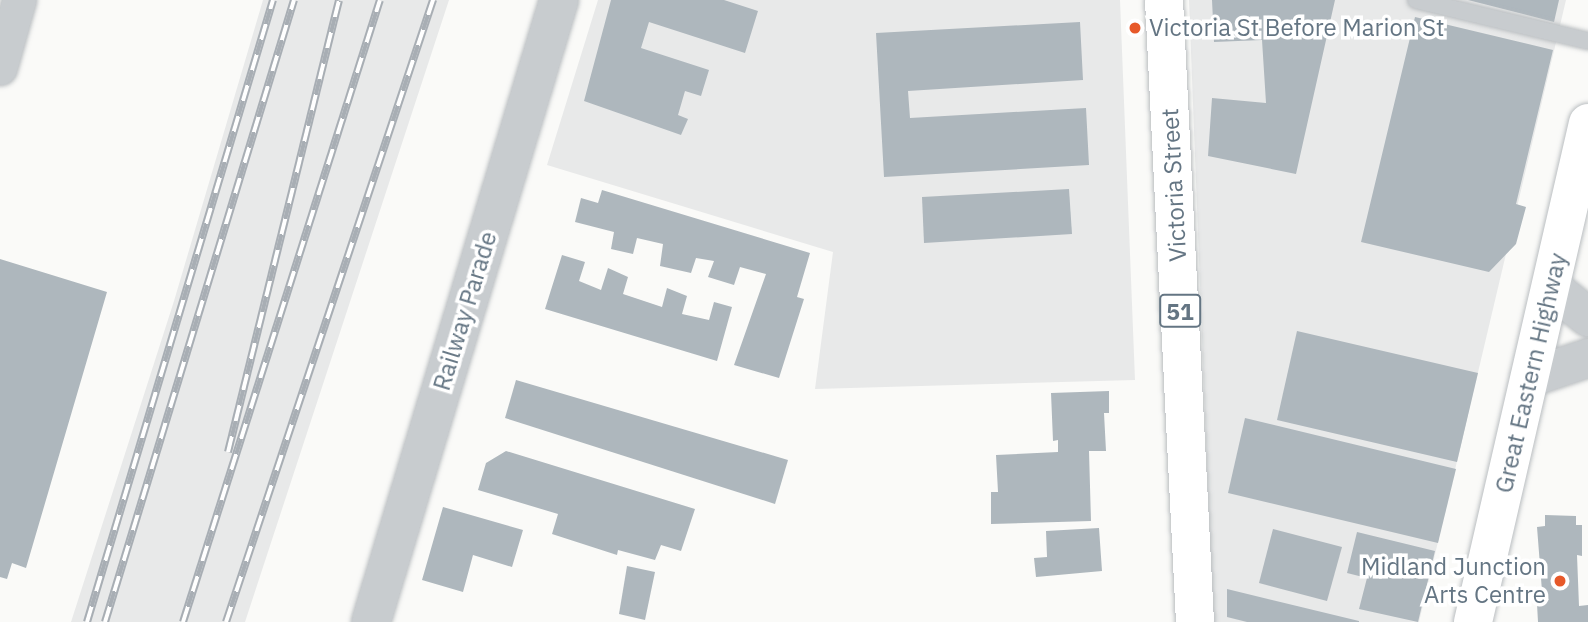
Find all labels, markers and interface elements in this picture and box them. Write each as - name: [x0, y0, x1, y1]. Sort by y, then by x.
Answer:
- place label: Victoria St Before Marion St: [1149, 14, 1444, 42]
- marker: Victoria St Before Marion St: [1127, 20, 1143, 36]
- street label: Victoria Street: [1156, 108, 1192, 262]
- street label: Railway Parade: [427, 228, 503, 394]
- street label: Great Eastern Highway: [1489, 250, 1573, 496]
- road number: 51: [1159, 292, 1201, 330]
- place label: Midland Junction Arts Centre: [1361, 553, 1546, 609]
- marker: Midland Junction Arts Centre: [1552, 573, 1568, 589]

